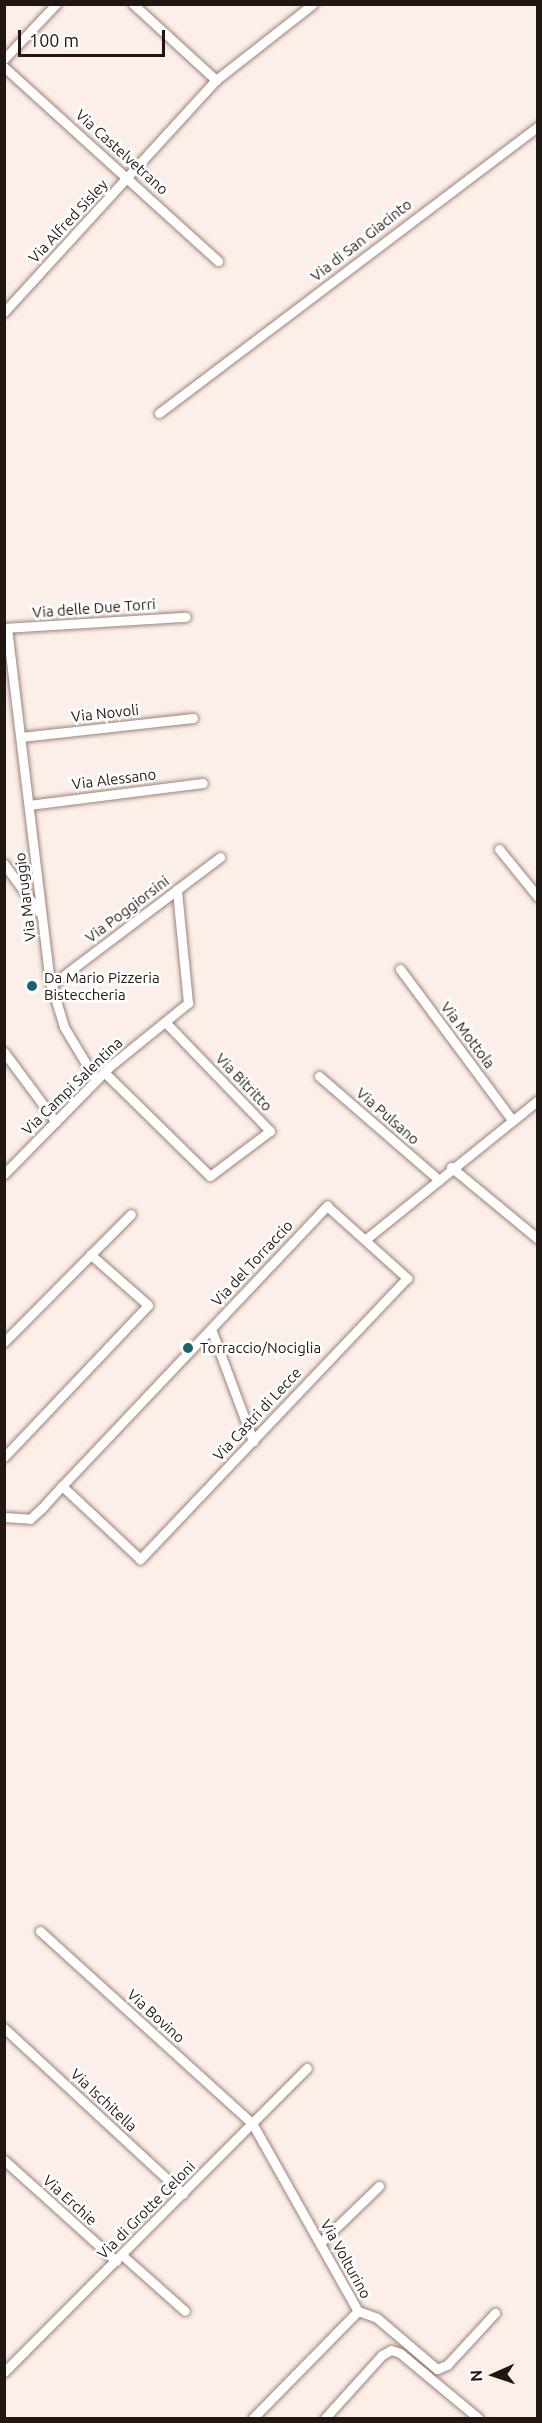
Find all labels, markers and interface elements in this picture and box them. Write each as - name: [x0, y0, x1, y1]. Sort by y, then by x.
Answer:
- scale bar: [21, 18, 168, 56]
- text: 100 m: [29, 30, 79, 50]
- street label: Via Castelvetrano: [72, 106, 172, 198]
- street label: Via Alfred Sisley: [25, 175, 111, 267]
- street label: Via di San Giacinto: [307, 195, 415, 285]
- street label: Via delle Due Torri: [32, 595, 156, 621]
- street label: Via Novoli: [70, 701, 140, 725]
- street label: Via Alessano: [71, 765, 157, 793]
- street label: Via Maruggio: [11, 852, 39, 942]
- street label: Via Poggiorsini: [82, 872, 172, 946]
- place label: Da Mario Pizzeria Bisteccheria: [44, 968, 160, 1003]
- marker: Da Mario Pizzeria Bisteccheria: [25, 979, 39, 993]
- street label: Via Mottola: [437, 998, 499, 1072]
- street label: Via Campi Salentina: [18, 1033, 126, 1139]
- street label: Via Bitritto: [212, 1049, 276, 1115]
- street label: Via Pulsano: [353, 1084, 423, 1148]
- street label: Via del Torraccio: [208, 1216, 296, 1310]
- place label: Torraccio/Nociglia: [200, 1339, 321, 1357]
- marker: Torraccio/Nociglia: [181, 1341, 195, 1355]
- street label: Via Castri di Lecce: [209, 1364, 305, 1464]
- street label: Via Bovino: [123, 1985, 189, 2047]
- street label: Via Ischitella: [67, 2065, 141, 2135]
- street label: Via di Grotte Celoni: [93, 2157, 199, 2263]
- street label: Via Erchie: [39, 2171, 101, 2229]
- street label: Via Volturino: [317, 2216, 375, 2302]
- north arrow: [464, 2345, 524, 2405]
- text: N: [467, 2370, 485, 2382]

